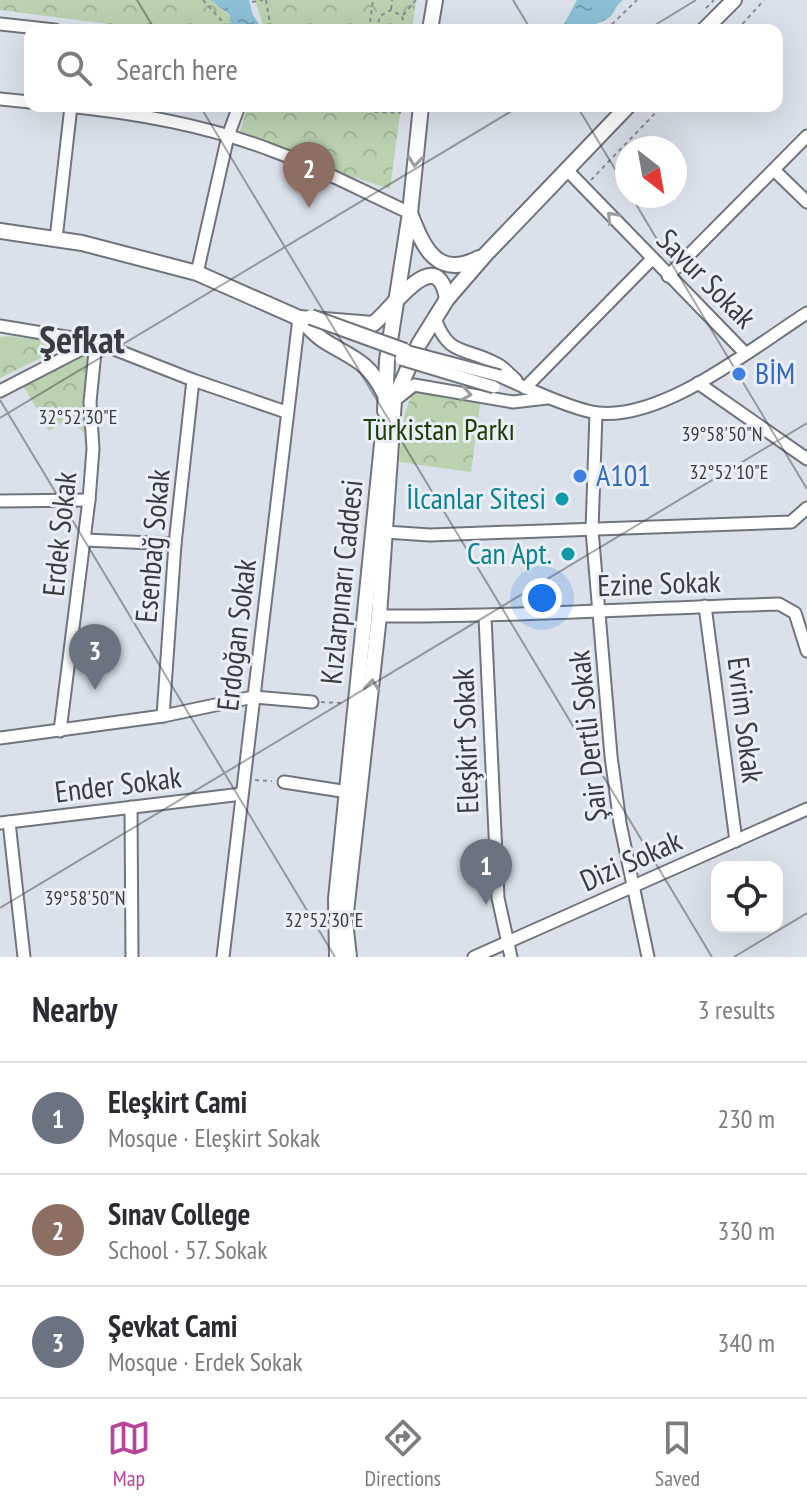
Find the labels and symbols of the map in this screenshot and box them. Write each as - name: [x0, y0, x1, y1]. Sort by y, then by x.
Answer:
- north arrow: [615, 136, 687, 208]
- pin: 2: [283, 142, 335, 208]
- one-way arrow: [407, 155, 424, 168]
- one-way arrow: [607, 212, 621, 226]
- street label: Savur Sokak: [649, 220, 765, 336]
- district label: Şefkat: [39, 314, 125, 363]
- place label: BİM: [755, 353, 795, 392]
- marker: BİM: [730, 365, 748, 383]
- one-way arrow: [460, 385, 473, 402]
- text: 32°52'30"E: [39, 404, 117, 430]
- park label: Türkistan Parkı: [363, 409, 515, 448]
- text: 39°58'50"N: [682, 421, 762, 447]
- place label: A101: [596, 455, 651, 494]
- text: 32°52'10"E: [690, 459, 768, 485]
- street label: Esenbağ Sokak: [125, 467, 178, 624]
- marker: A101: [571, 467, 589, 485]
- street label: Erdek Sokak: [33, 469, 84, 598]
- street label: Kızlarpınarı Caddesi: [310, 478, 371, 686]
- place label: İlcanlar Sitesi: [406, 478, 546, 517]
- marker: İlcanlar Sitesi: [553, 490, 571, 508]
- place label: Can Apt.: [467, 533, 552, 572]
- marker: Can Apt.: [559, 545, 577, 563]
- street label: Erdoğan Sokak: [207, 556, 264, 713]
- street label: Ezine Sokak: [597, 561, 722, 604]
- your location: [522, 578, 562, 618]
- pin: 3: [69, 624, 121, 690]
- street label: Şair Dertli Sokak: [558, 648, 615, 824]
- street label: Evrim Sokak: [719, 655, 774, 785]
- street label: Eleşkirt Sokak: [442, 667, 487, 814]
- one-way arrow: [363, 678, 380, 691]
- street label: Ender Sokak: [52, 756, 184, 811]
- street label: Dizi Sokak: [574, 820, 688, 899]
- pin: 1: [460, 839, 512, 905]
- text: 39°58'50"N: [45, 885, 125, 911]
- text: 32°52'30"E: [285, 907, 363, 933]

